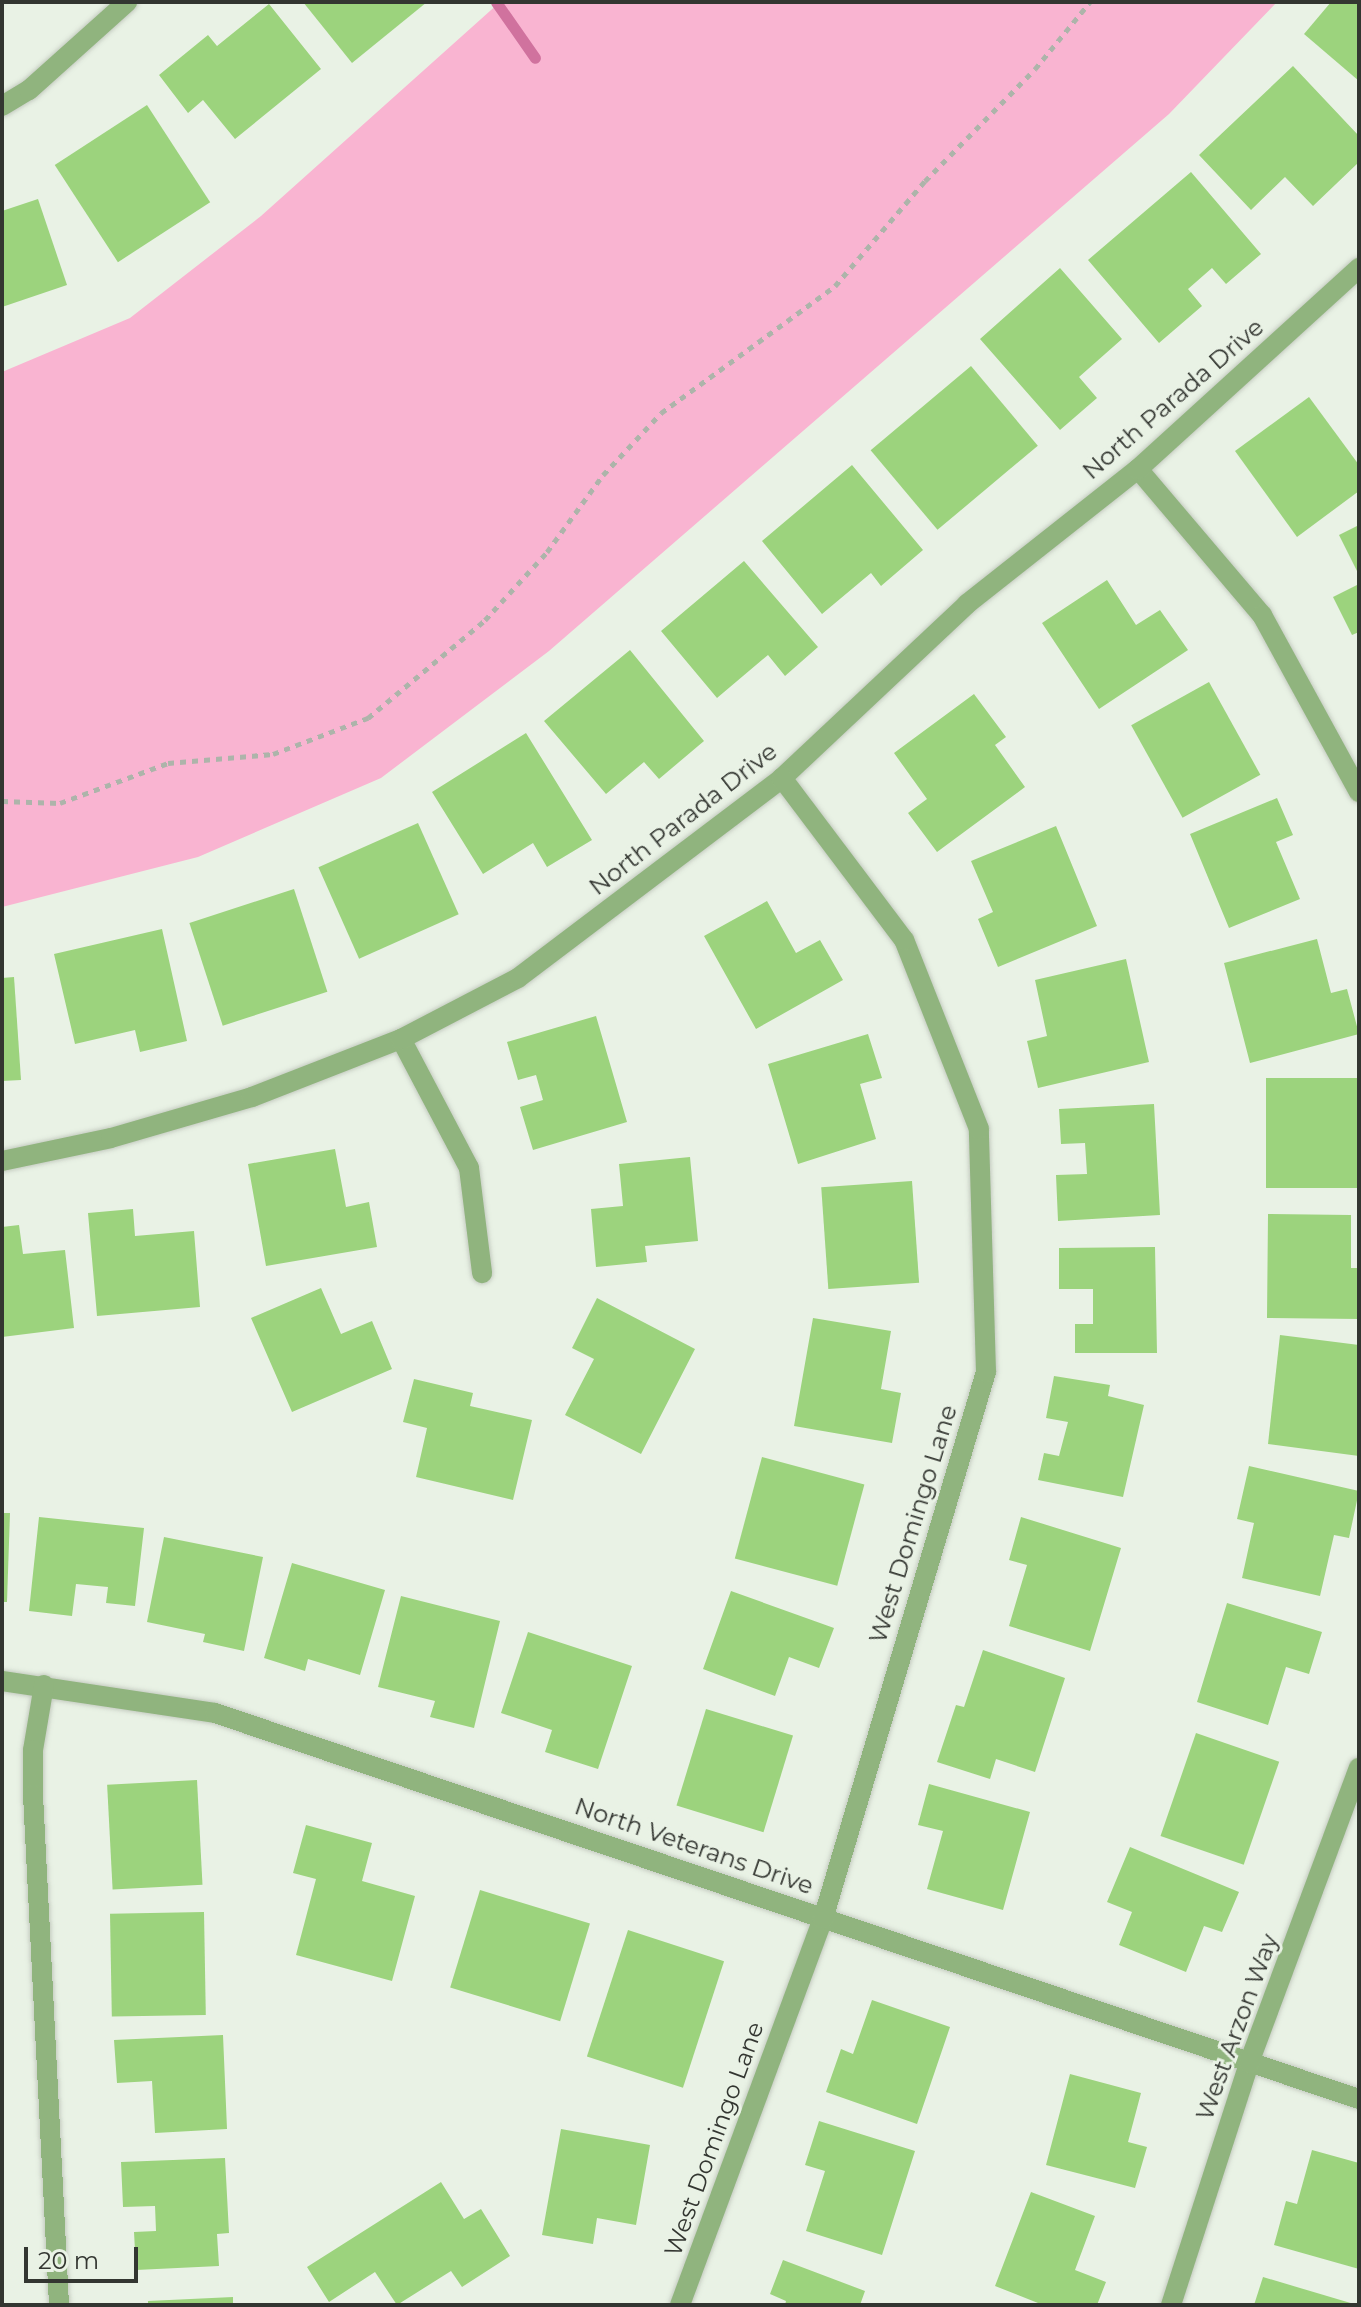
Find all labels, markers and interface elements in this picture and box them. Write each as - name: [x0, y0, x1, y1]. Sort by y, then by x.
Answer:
- street label: North Parada Drive: [1077, 313, 1269, 485]
- street label: North Parada Drive: [583, 737, 783, 901]
- street label: West Domingo Lane: [863, 1401, 963, 1647]
- street label: North Veterans Drive: [571, 1792, 817, 1900]
- street label: West Arzon Way: [1190, 1930, 1284, 2124]
- street label: West Domingo Lane: [658, 2018, 770, 2260]
- scale bar: [28, 2231, 142, 2281]
- text: 20 m: [38, 2246, 99, 2275]

